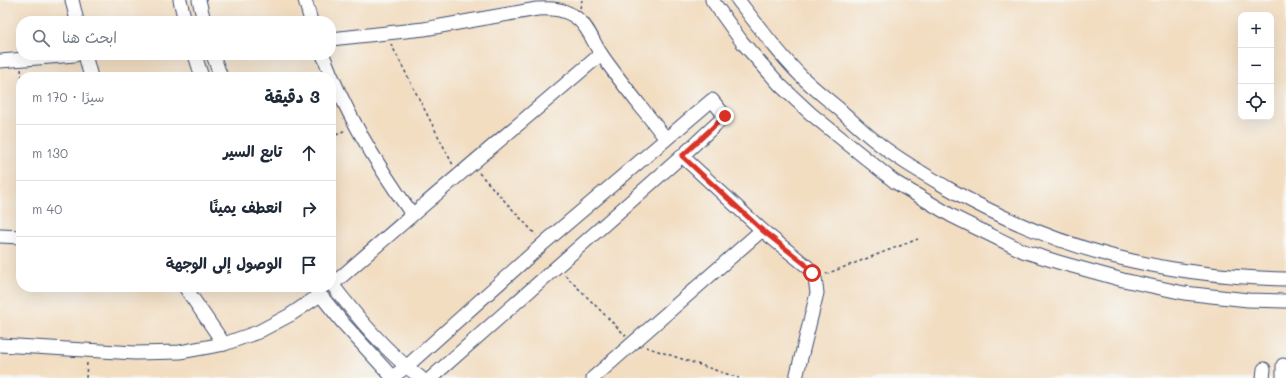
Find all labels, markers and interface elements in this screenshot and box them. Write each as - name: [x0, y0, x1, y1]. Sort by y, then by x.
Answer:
- map controls: [1238, 12, 1274, 120]
- button: +: [1238, 12, 1274, 48]
- search box: [16, 16, 336, 60]
- icon: search: [30, 27, 52, 49]
- text: ابحث هنا: [62, 27, 117, 47]
- button: −: [1238, 48, 1274, 84]
- button: locate: [1238, 84, 1274, 120]
- text: 3 دقيقة: [264, 85, 320, 107]
- text: سيرًا · 170 m: [32, 88, 104, 105]
- route end: [716, 107, 734, 125]
- text: تابع السير: [223, 141, 282, 161]
- icon: ahead: [298, 142, 320, 164]
- text: 130 m: [32, 144, 68, 161]
- text: انعطف يمينًا: [210, 197, 282, 217]
- icon: right: [298, 198, 320, 220]
- text: 40 m: [32, 200, 62, 217]
- text: الوصول إلى الوجهة: [166, 253, 282, 273]
- icon: arrive: [298, 254, 320, 276]
- route start: [803, 264, 821, 282]

